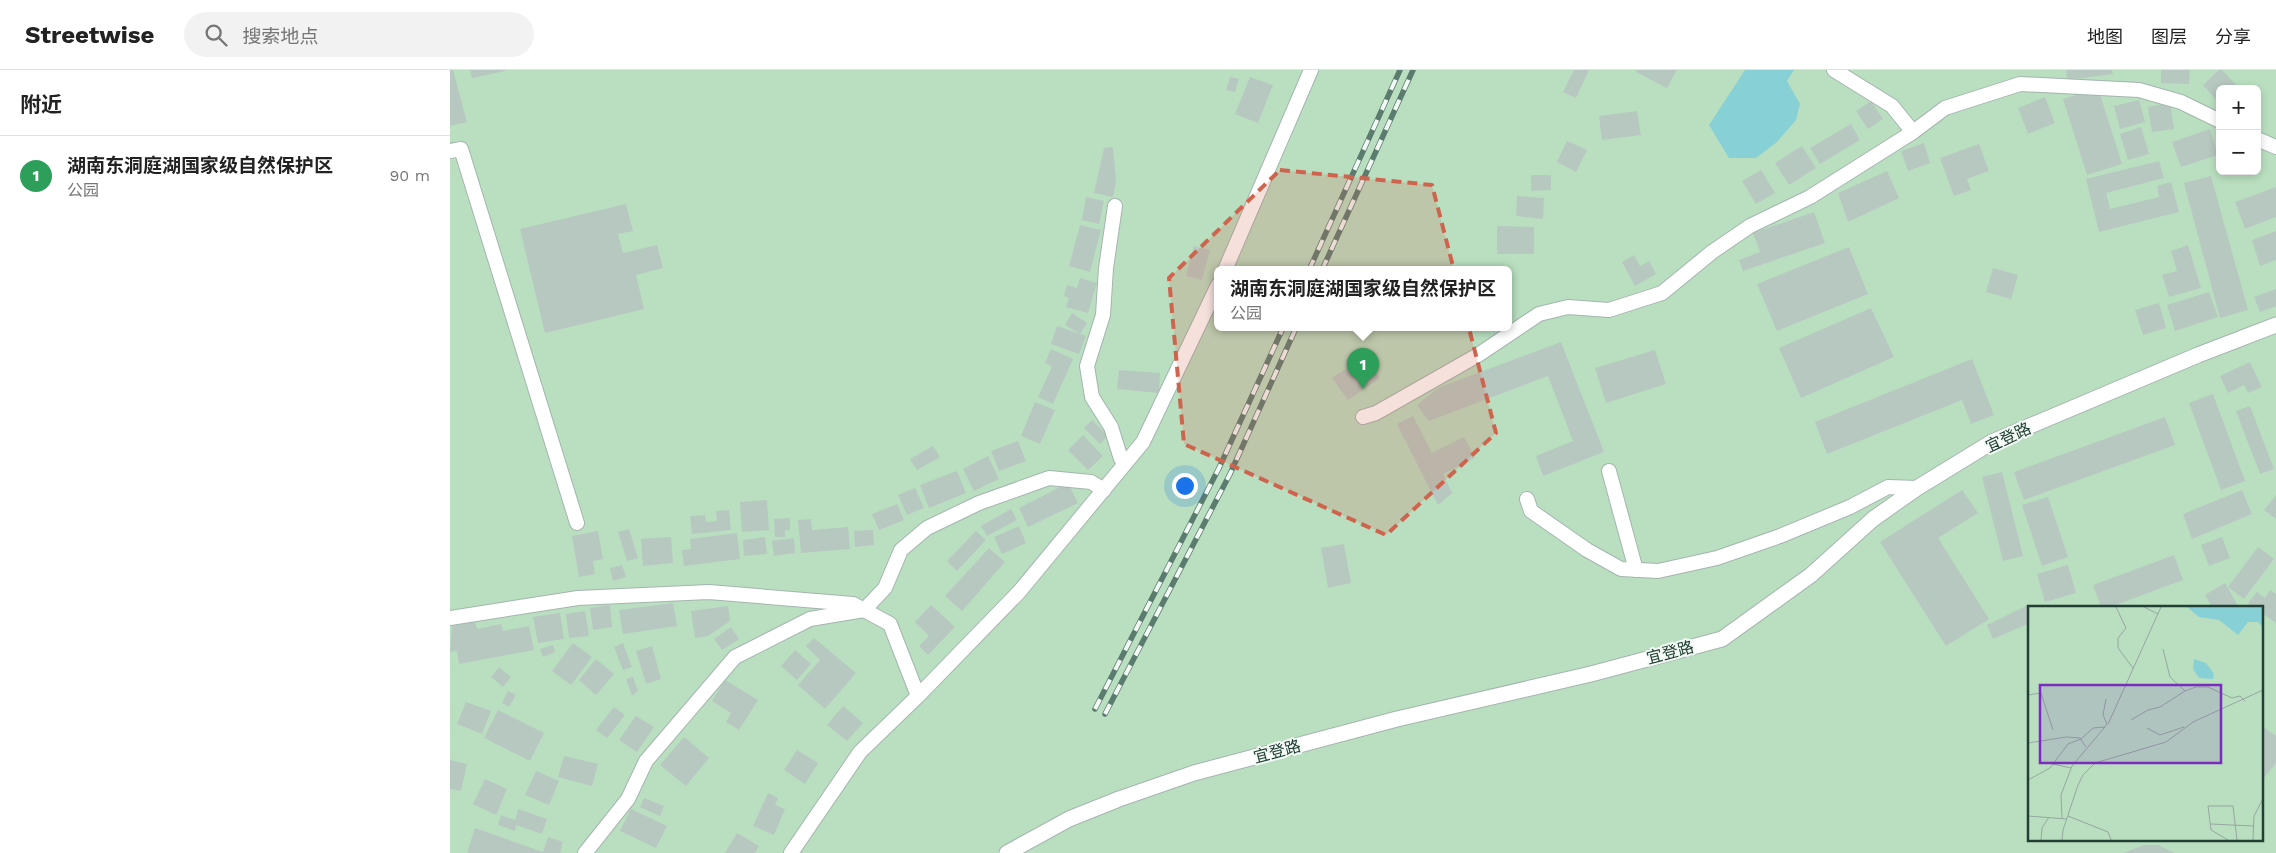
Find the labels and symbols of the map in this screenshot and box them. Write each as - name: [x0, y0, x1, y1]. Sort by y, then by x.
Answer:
- pin: 1: [1347, 348, 1379, 389]
- street label: 宜登路: [1982, 419, 2034, 456]
- your location: [1172, 473, 1198, 499]
- inset map: [2028, 606, 2264, 840]
- street label: 宜登路: [1644, 637, 1696, 668]
- street label: 宜登路: [1251, 736, 1303, 767]

